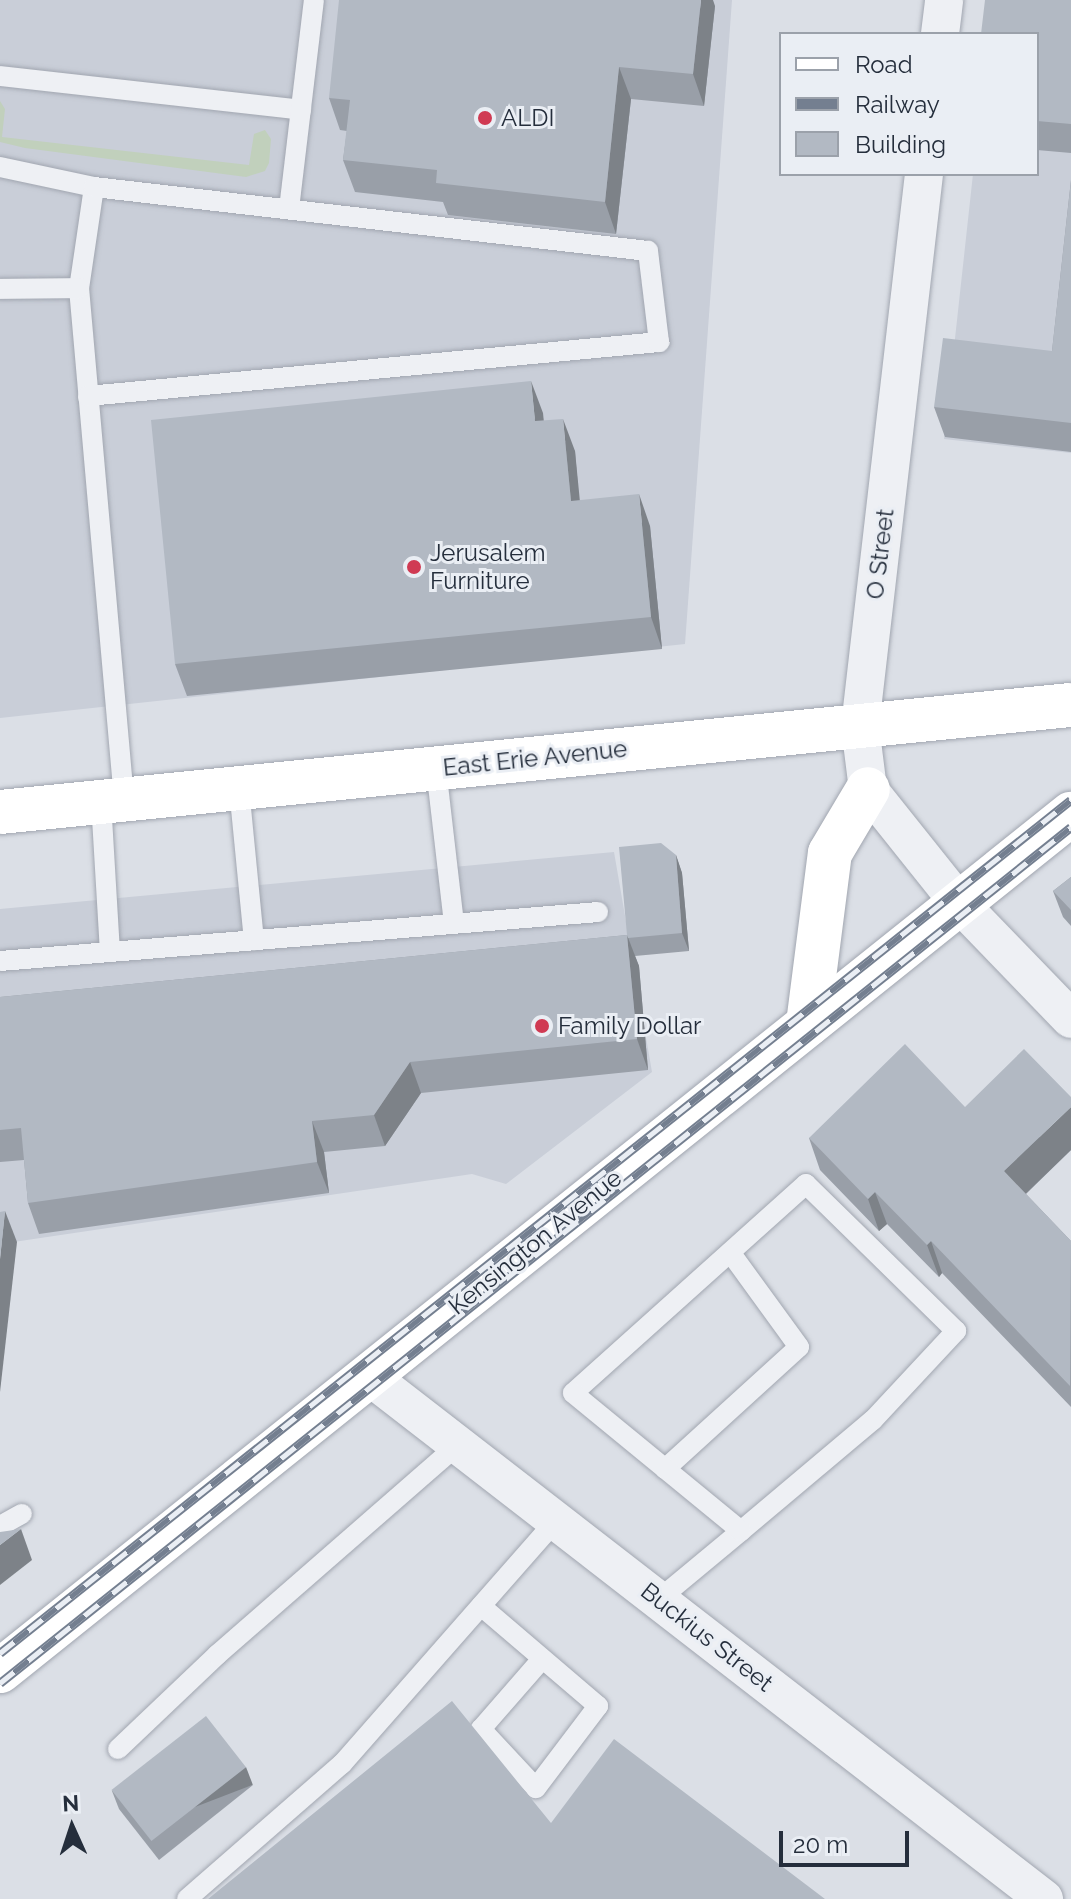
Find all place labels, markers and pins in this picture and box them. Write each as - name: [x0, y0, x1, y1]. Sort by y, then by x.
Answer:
- place label: ALDI: [501, 104, 554, 132]
- marker: ALDI: [476, 109, 494, 127]
- place label: Jerusalem Furniture: [430, 539, 545, 595]
- marker: Jerusalem Furniture: [405, 558, 423, 576]
- place label: Family Dollar: [558, 1012, 702, 1040]
- marker: Family Dollar: [533, 1017, 551, 1035]

